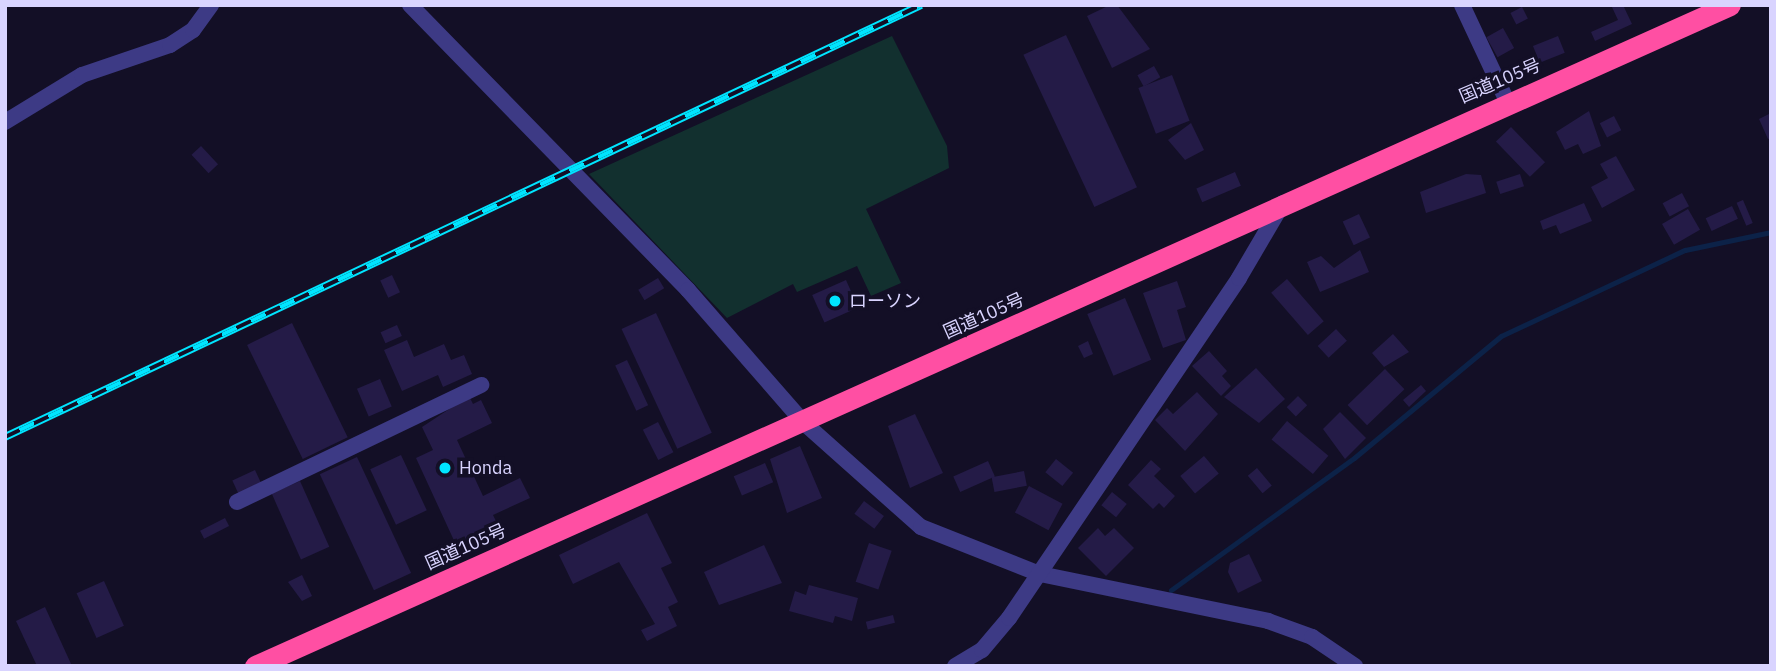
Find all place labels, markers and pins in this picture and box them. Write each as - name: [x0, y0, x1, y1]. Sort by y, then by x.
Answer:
- place label: ローソン: [849, 290, 921, 312]
- marker: ローソン: [827, 293, 843, 309]
- place label: Honda: [459, 457, 512, 479]
- marker: Honda: [437, 460, 453, 476]

